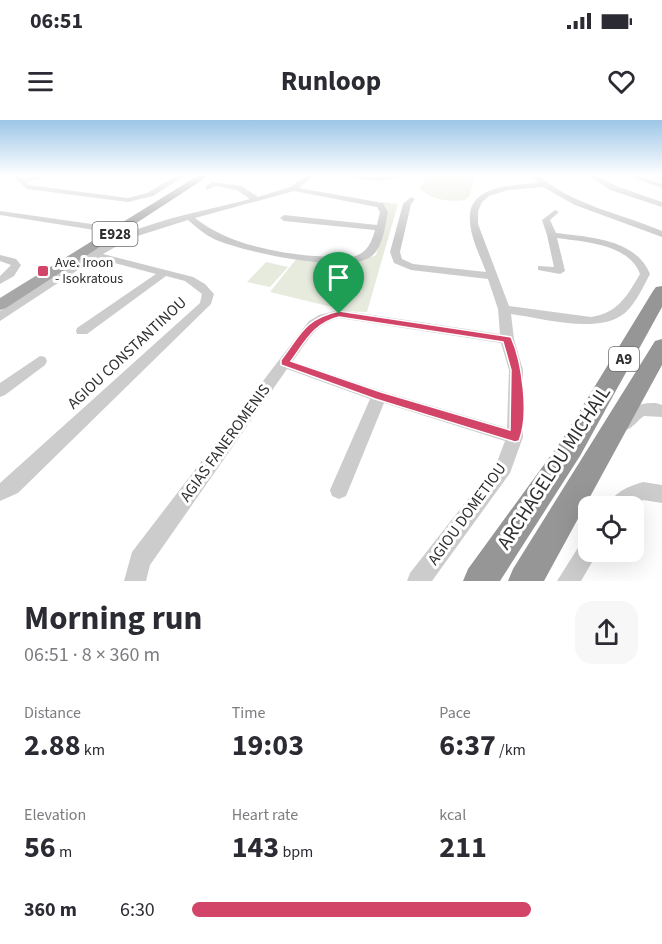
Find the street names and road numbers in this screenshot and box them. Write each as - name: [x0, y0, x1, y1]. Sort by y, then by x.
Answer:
- road number: E928: [92, 222, 138, 246]
- street label: AGIOU CONSTANTINOU: [63, 292, 191, 414]
- road number: A9: [609, 347, 639, 371]
- street label: AGIAS FANEROMENIS: [175, 380, 275, 506]
- street label: ARCHAGELOU MICHAIL: [491, 381, 618, 555]
- street label: AGIOU DOMETIOU: [423, 459, 511, 569]

